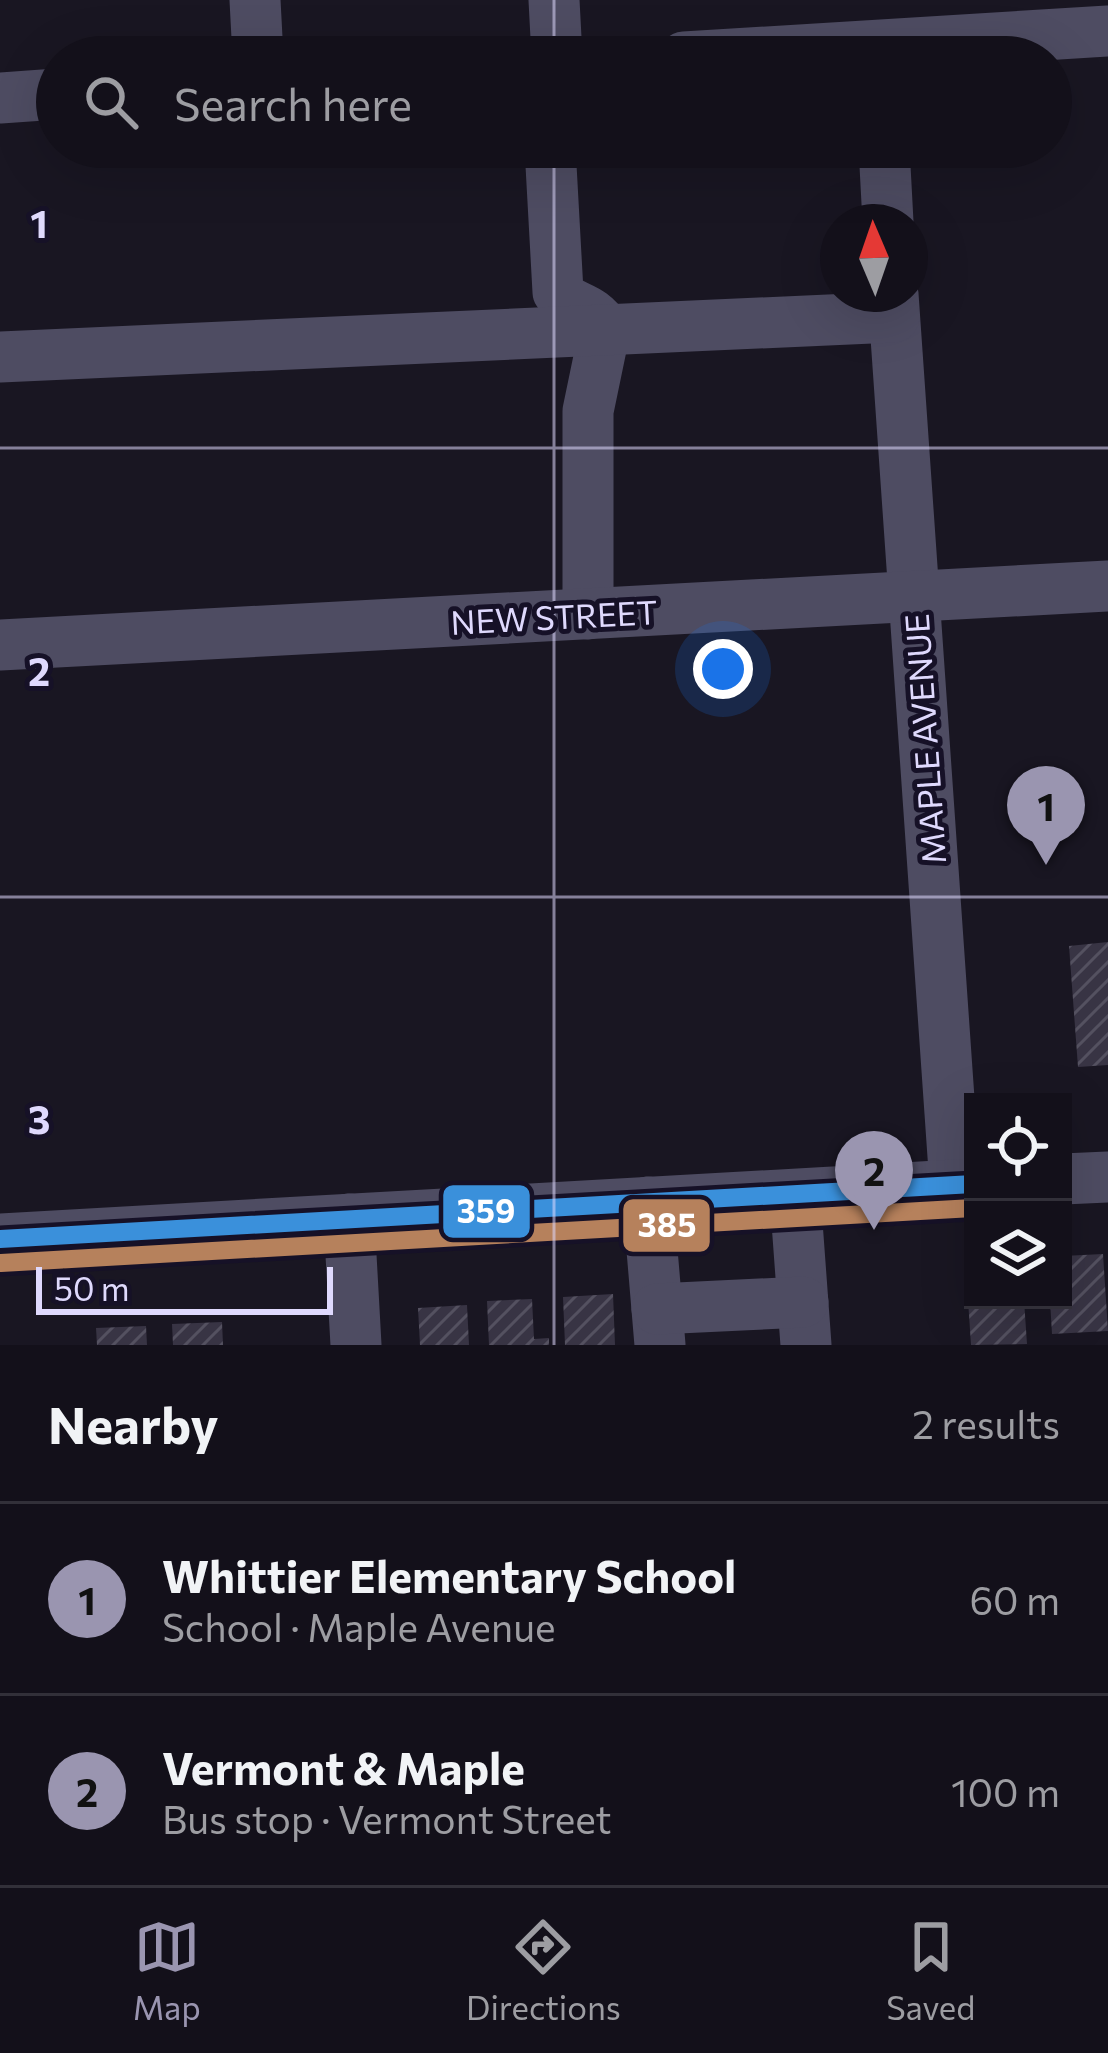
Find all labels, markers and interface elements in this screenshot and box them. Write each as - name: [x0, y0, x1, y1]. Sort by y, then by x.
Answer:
- search box: [36, 36, 1072, 168]
- icon: search: [78, 69, 144, 135]
- text: Search here: [174, 75, 412, 130]
- text: 1: [30, 198, 48, 246]
- north arrow: [820, 204, 928, 312]
- street label: NEW STREET: [450, 590, 658, 642]
- street label: MAPLE AVENUE: [895, 612, 953, 866]
- your location: [693, 639, 753, 699]
- text: 2: [28, 646, 50, 694]
- pin: 1: [1007, 766, 1085, 865]
- map controls: [964, 1093, 1072, 1309]
- button: locate: [964, 1093, 1072, 1201]
- text: 3: [28, 1094, 50, 1142]
- pin: 2: [835, 1131, 913, 1230]
- line badge: 359: [441, 1183, 532, 1240]
- text: 359: [457, 1189, 515, 1230]
- line badge: 385: [621, 1197, 712, 1254]
- button: layers: [964, 1201, 1072, 1309]
- text: 385: [638, 1203, 696, 1244]
- scale bar: [36, 1261, 333, 1314]
- text: 50 m: [54, 1267, 130, 1308]
- text: Nearby: [48, 1392, 218, 1455]
- text: 2 results: [912, 1399, 1060, 1447]
- text: Whittier Elementary School: [162, 1547, 736, 1602]
- text: 1: [78, 1575, 96, 1623]
- text: 60 m: [969, 1575, 1060, 1623]
- text: School · Maple Avenue: [162, 1602, 556, 1650]
- text: Vermont & Maple: [162, 1739, 525, 1794]
- text: 2: [76, 1767, 98, 1815]
- text: 100 m: [951, 1767, 1060, 1815]
- text: Bus stop · Vermont Street: [162, 1794, 612, 1842]
- tab: Map: [133, 1914, 201, 2027]
- tab: Directions: [466, 1914, 621, 2027]
- tab: Saved: [886, 1914, 975, 2027]

